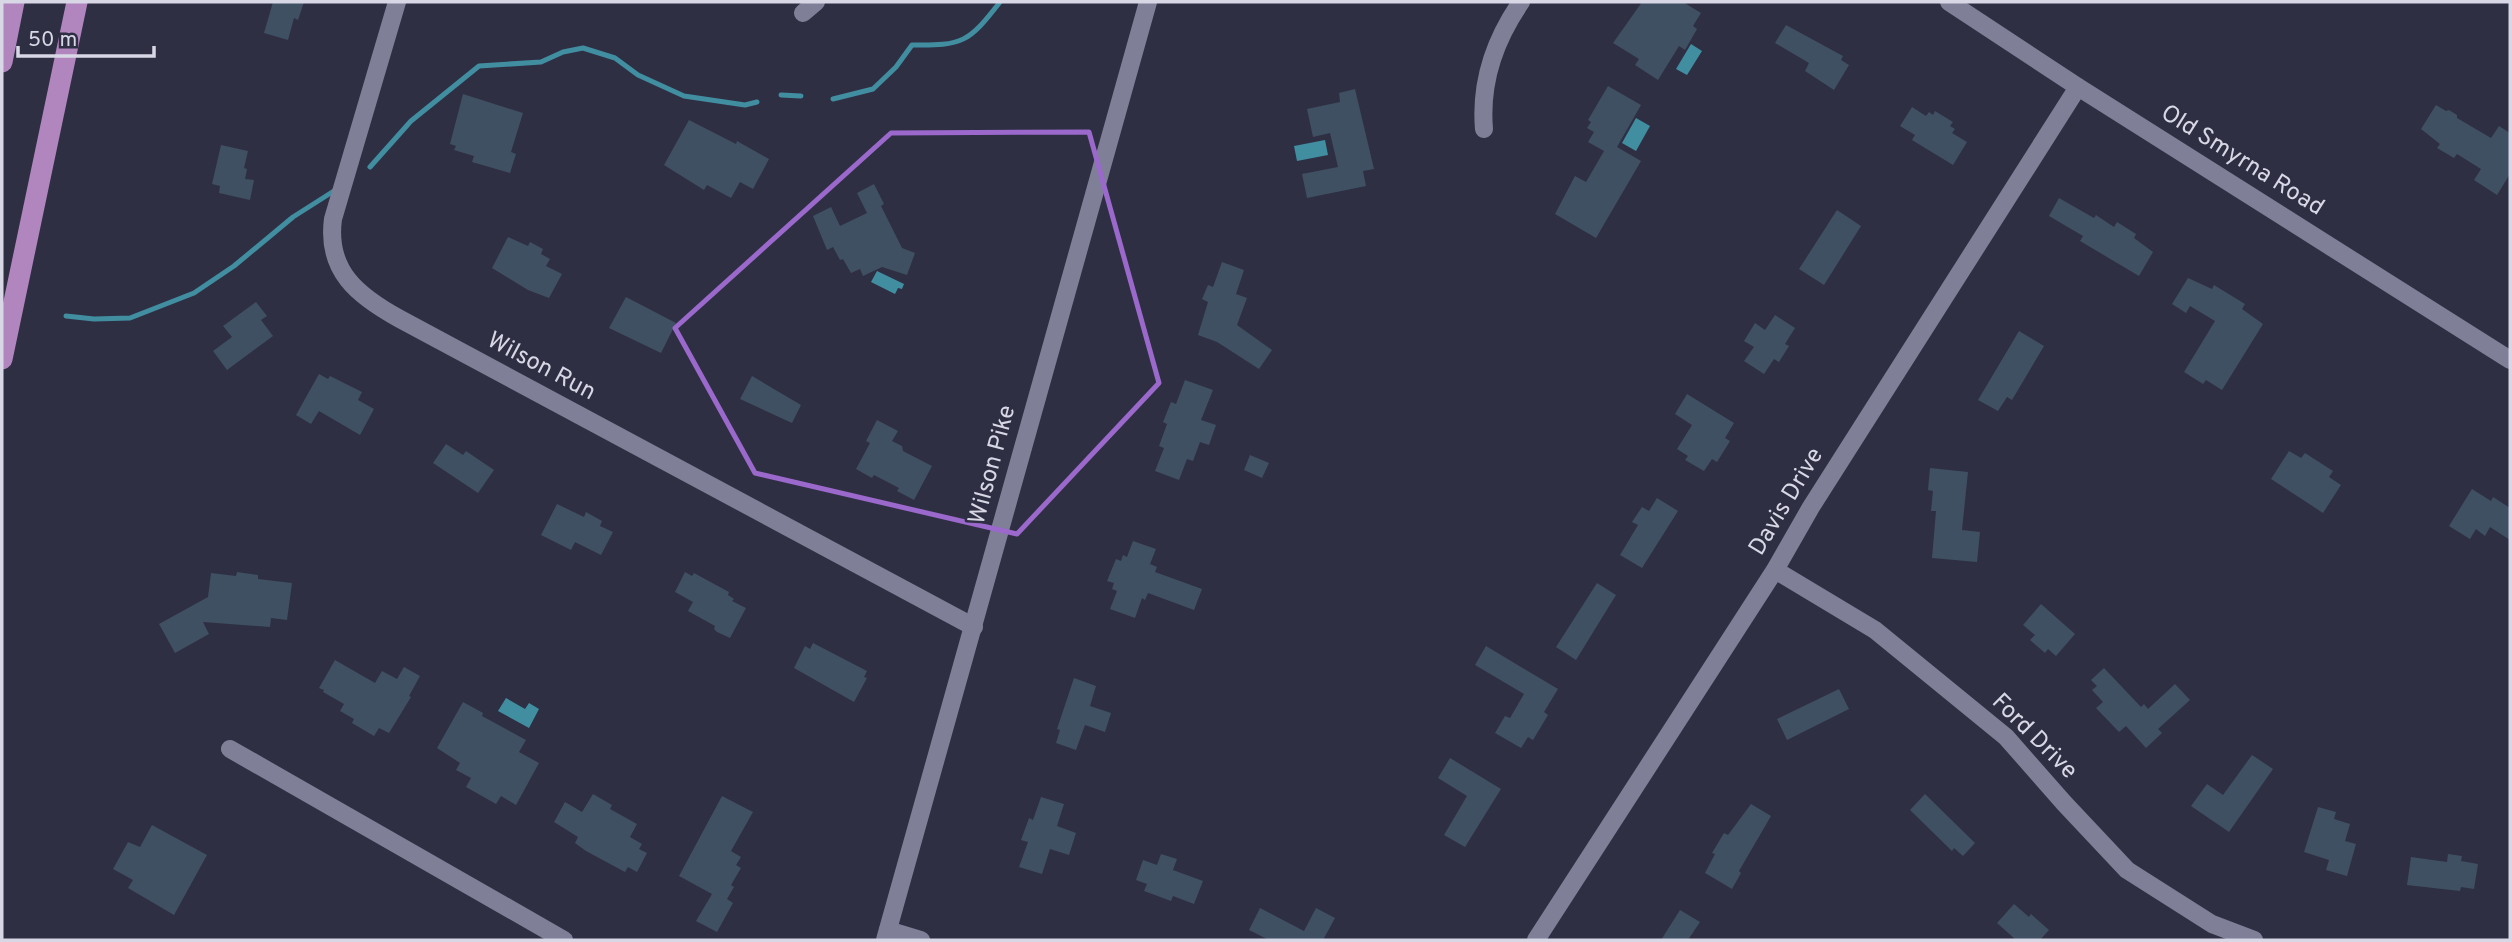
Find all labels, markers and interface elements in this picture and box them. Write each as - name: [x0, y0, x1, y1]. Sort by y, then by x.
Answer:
- scale bar: [18, 14, 154, 58]
- text: 50 m: [28, 27, 77, 54]
- street label: Old Smyrna Road: [2155, 99, 2329, 223]
- street label: Wilson Run: [482, 326, 600, 408]
- street label: Wilson Pike: [963, 402, 1023, 528]
- street label: Davis Drive: [1743, 443, 1831, 561]
- street label: Ford Drive: [1985, 688, 2083, 786]

